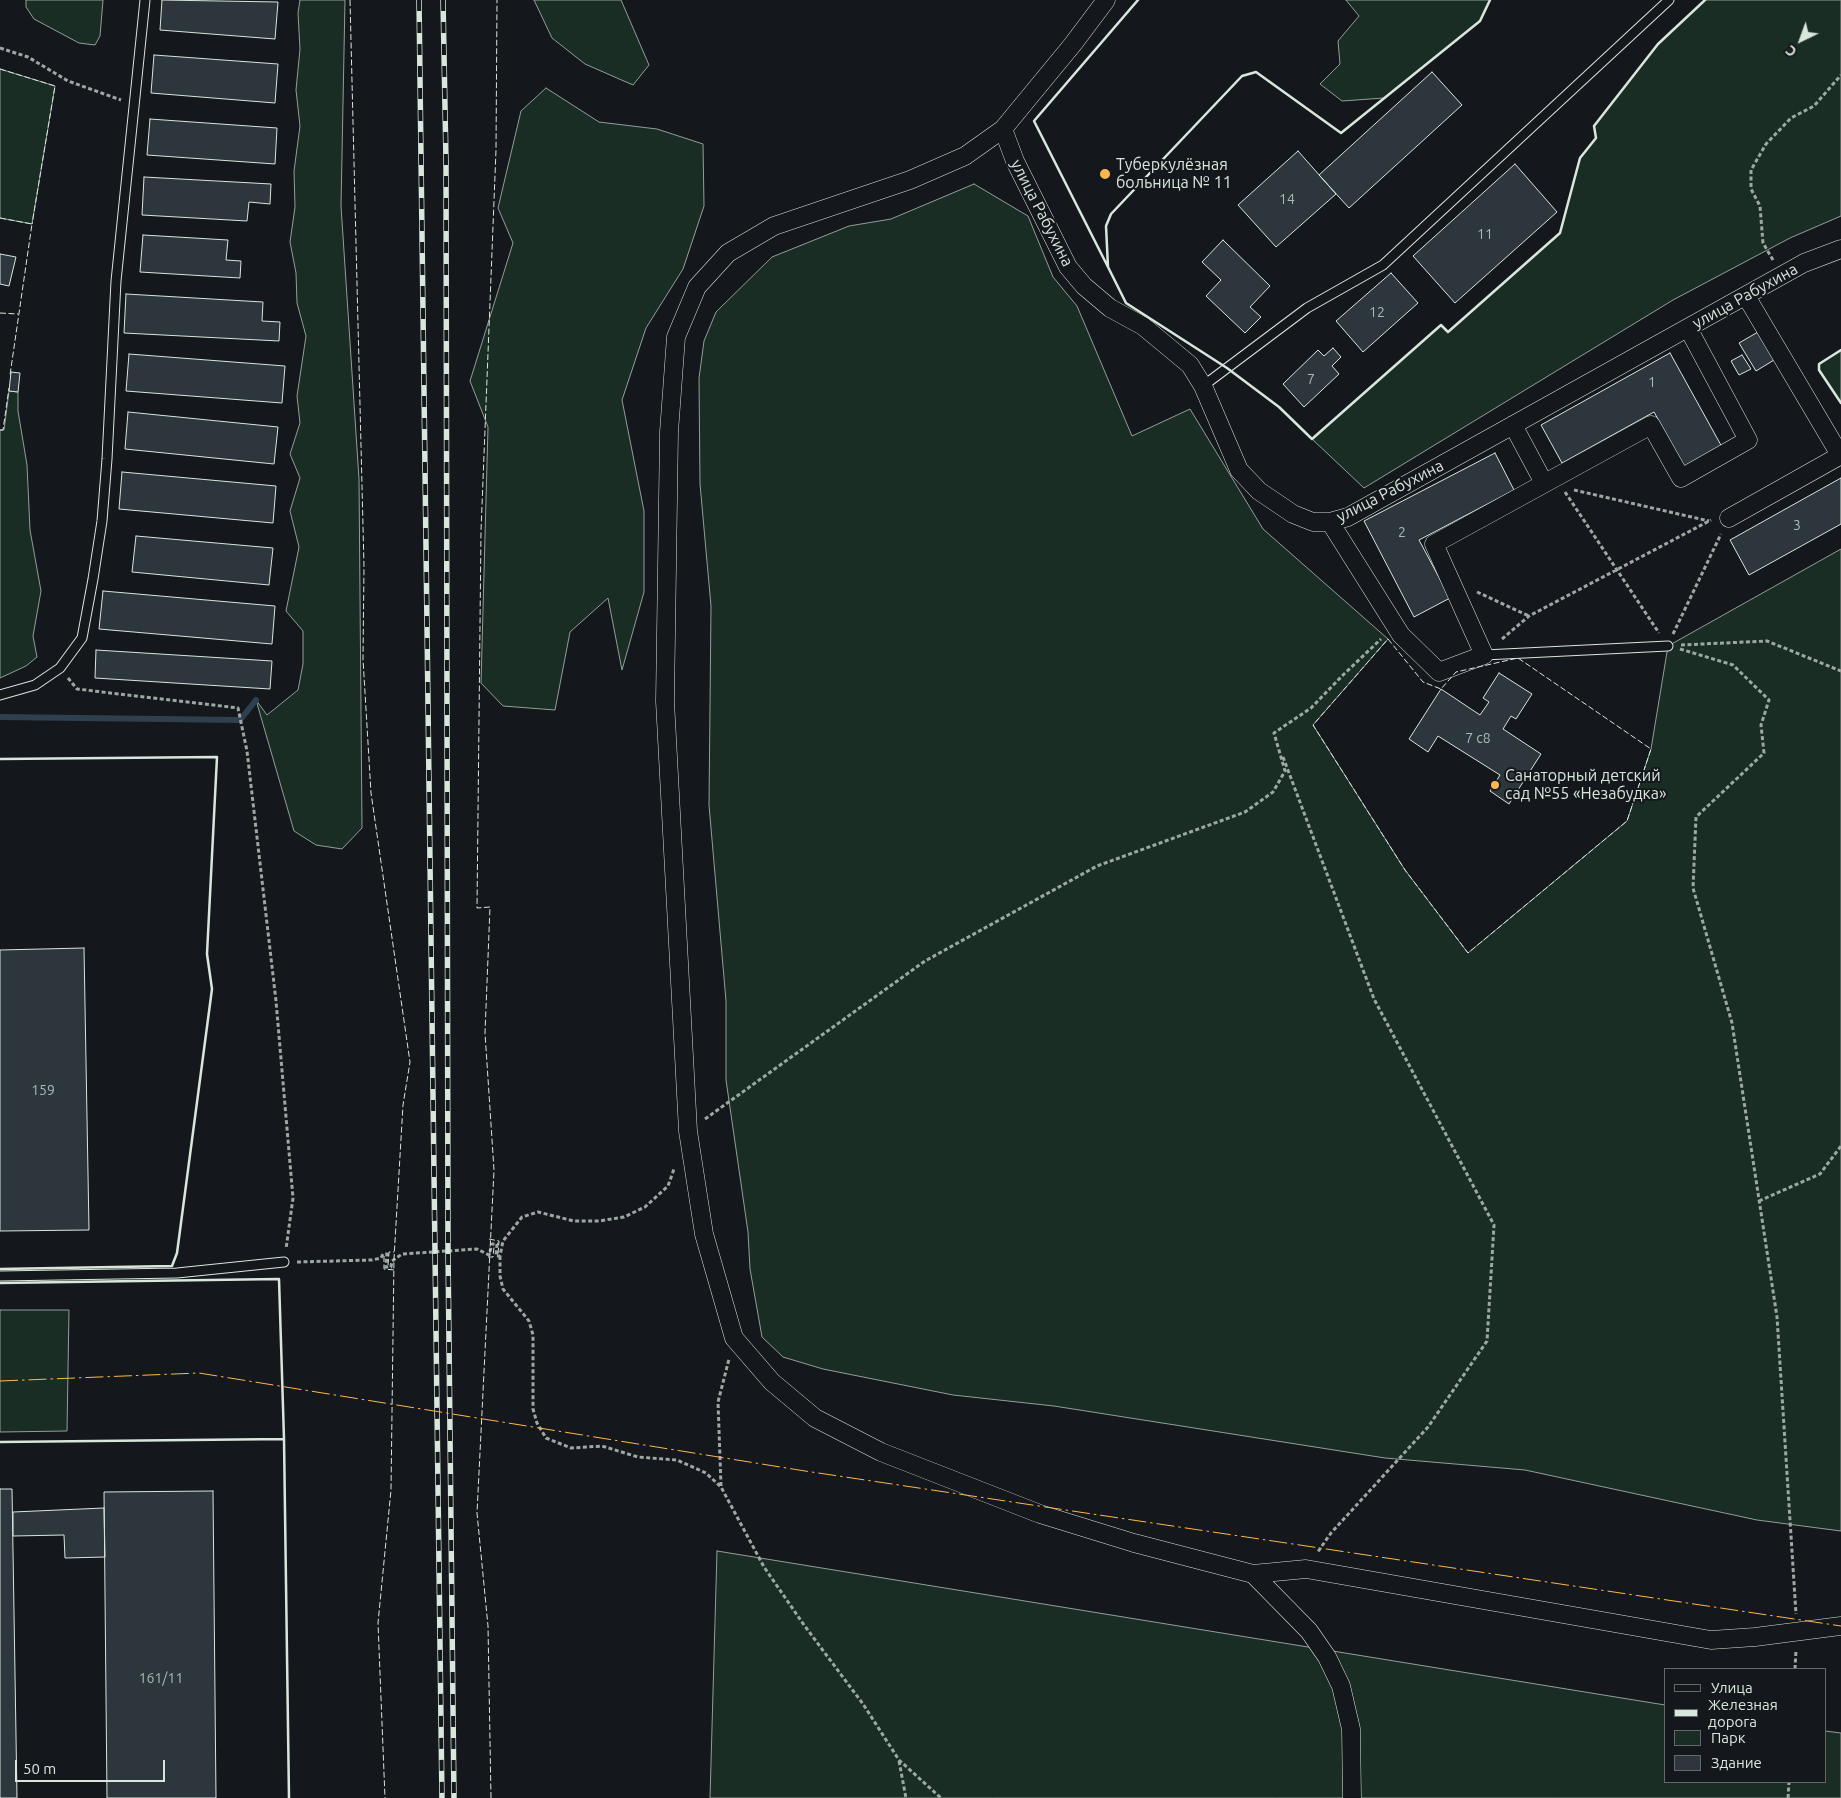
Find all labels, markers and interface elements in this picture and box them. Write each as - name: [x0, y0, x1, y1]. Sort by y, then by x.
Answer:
- north arrow: [1776, 15, 1826, 65]
- text: С: [1782, 42, 1800, 60]
- place label: Туберкулёзная больница № 11: [1116, 155, 1232, 193]
- street label: улица Рабухина: [1007, 156, 1077, 270]
- marker: Туберкулёзная больница № 11: [1098, 167, 1112, 181]
- house number: 14: [1279, 191, 1295, 207]
- house number: 11: [1477, 226, 1493, 242]
- street label: улица Рабухина: [1689, 259, 1801, 333]
- house number: 12: [1369, 304, 1385, 320]
- house number: 7: [1307, 371, 1315, 387]
- house number: 1: [1648, 374, 1656, 390]
- street label: улица Рабухина: [1333, 456, 1447, 526]
- house number: 3: [1793, 517, 1801, 533]
- house number: 2: [1398, 524, 1406, 540]
- house number: 7 с8: [1465, 730, 1491, 746]
- place label: Санаторный детский сад №55 «Незабудка»: [1505, 766, 1667, 804]
- marker: Санаторный детский сад №55 «Незабудка»: [1489, 779, 1501, 791]
- house number: 159: [31, 1082, 55, 1098]
- legend: [1664, 1668, 1826, 1783]
- house number: 161/11: [139, 1670, 183, 1686]
- text: Улица: [1711, 1679, 1753, 1696]
- text: Железная дорога: [1708, 1696, 1778, 1730]
- text: Парк: [1711, 1729, 1746, 1746]
- scale bar: [18, 1750, 168, 1782]
- text: Здание: [1711, 1754, 1762, 1771]
- text: 50 m: [23, 1760, 56, 1777]

